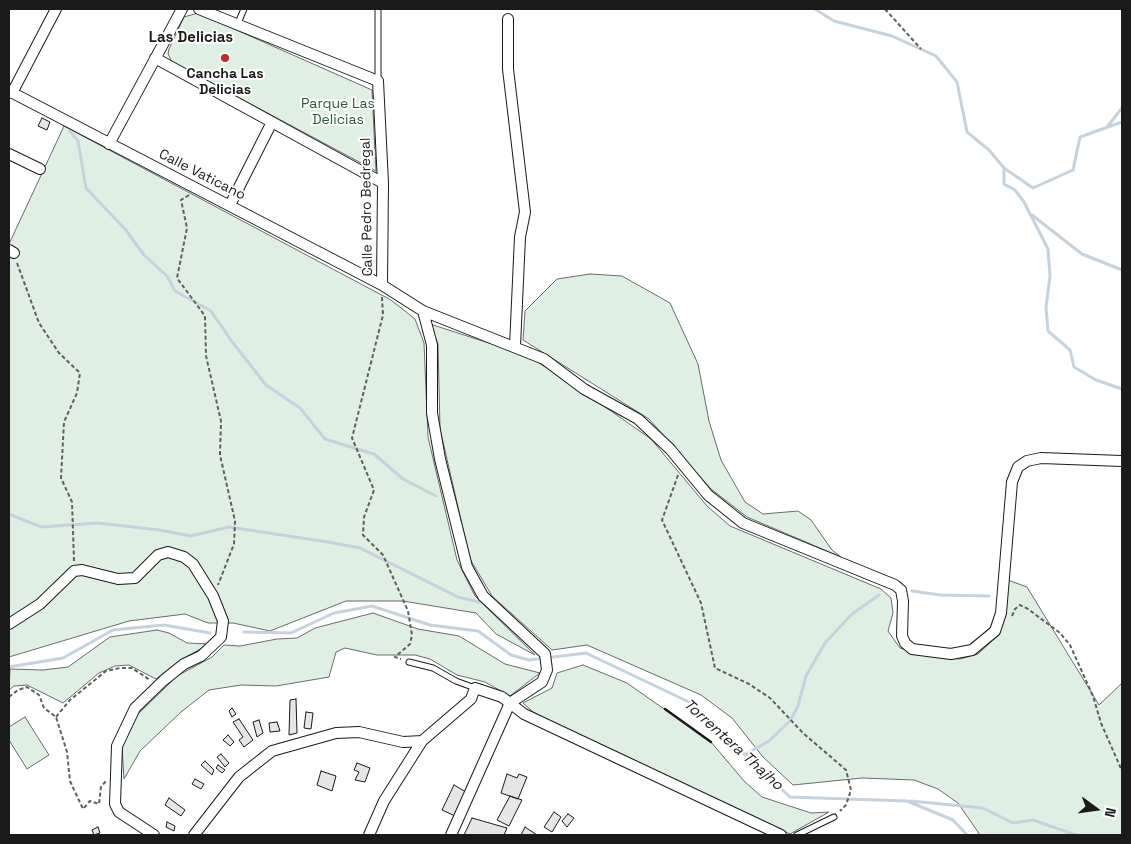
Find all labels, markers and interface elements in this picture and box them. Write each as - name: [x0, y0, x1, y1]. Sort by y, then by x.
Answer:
- district label: Las Delicias: [149, 29, 233, 47]
- marker: Cancha Las Delicias: [219, 52, 231, 64]
- place label: Cancha Las Delicias: [186, 66, 264, 98]
- park label: Parque Las Delicias: [301, 96, 375, 128]
- street label: Calle Pedro Bedregal: [357, 137, 377, 277]
- street label: Calle Vaticano: [156, 146, 248, 204]
- water label: Torrentera Thajho: [680, 696, 786, 794]
- north arrow: [1071, 784, 1121, 834]
- text: N: [1101, 806, 1120, 819]

